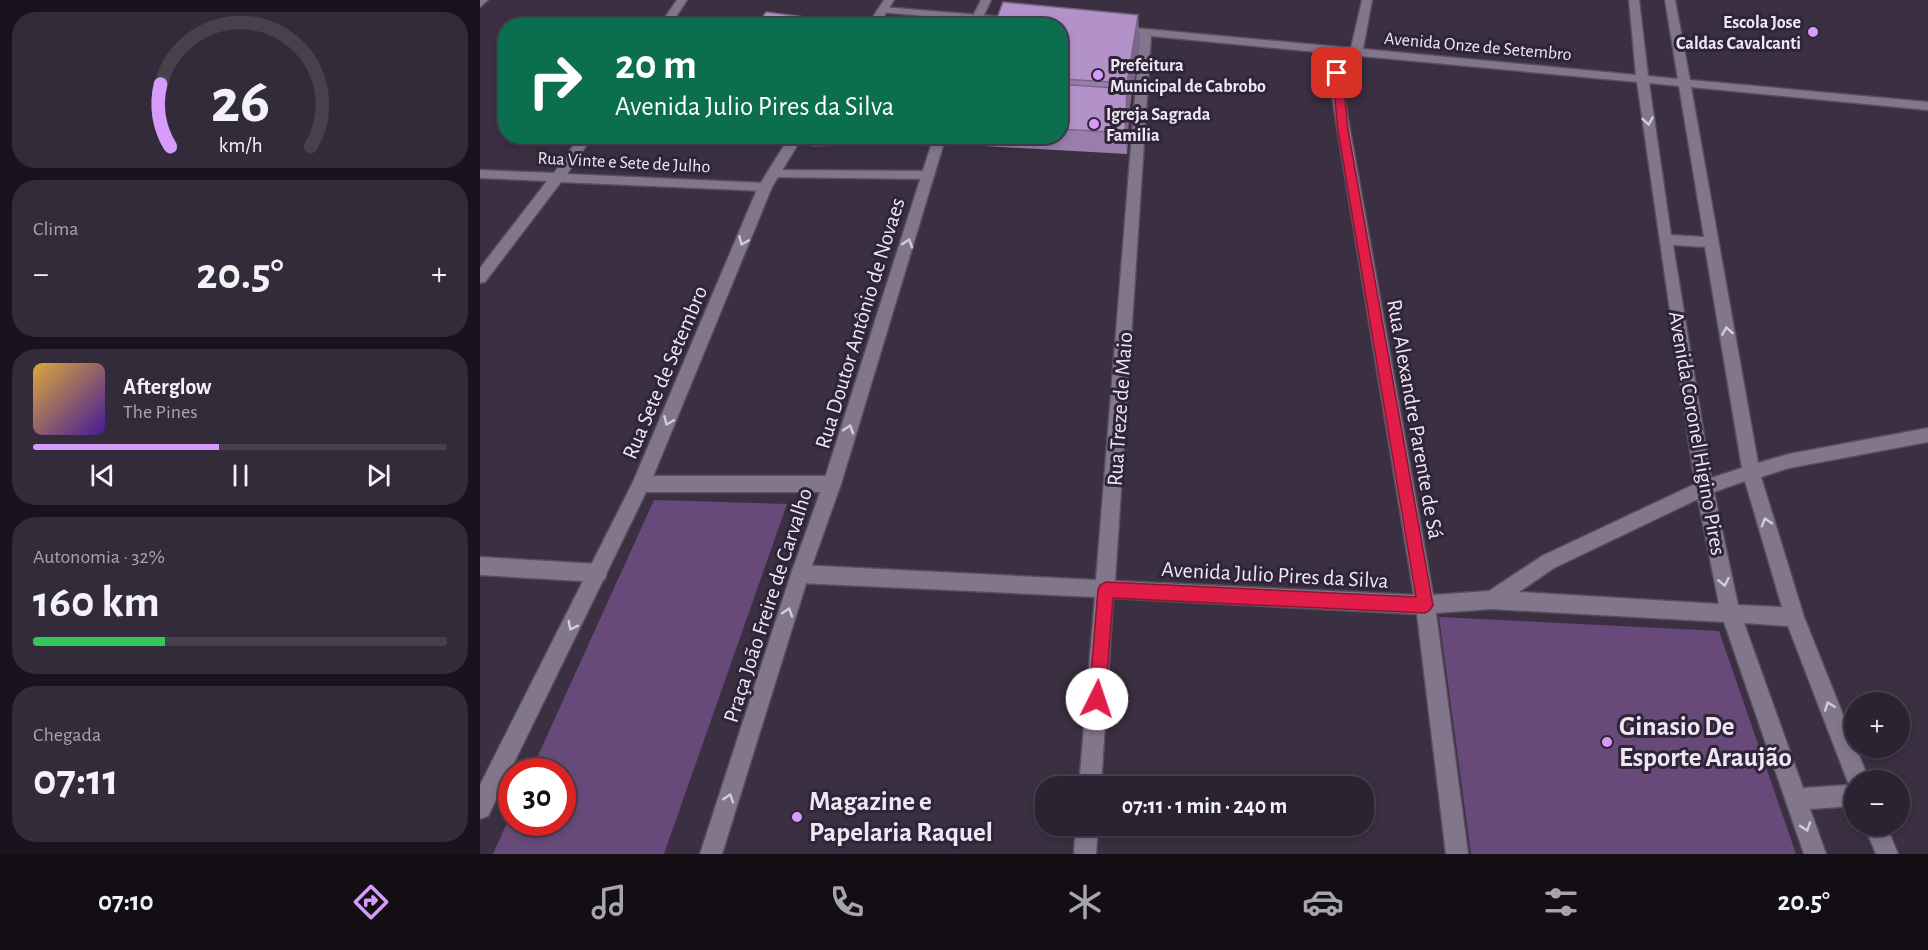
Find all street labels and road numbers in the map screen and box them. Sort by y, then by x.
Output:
street label: Avenida Onze de Setembro [1383,30,1573,64]
street label: Rua Vinte e Sete de Julho [537,149,711,177]
street label: Rua Doutor Antônio de Novaes [811,195,909,451]
street label: Rua Sete de Setembro [618,282,711,462]
street label: Rua Alexandre Parente de Sá [1383,298,1447,541]
street label: Avenida Coronel Higino Pires [1665,309,1729,557]
street label: Rua Treze de Maio [1104,331,1136,487]
street label: Praça João Freire de Carvalho [720,485,816,725]
street label: Avenida Julio Pires da Silva [1161,558,1389,592]

